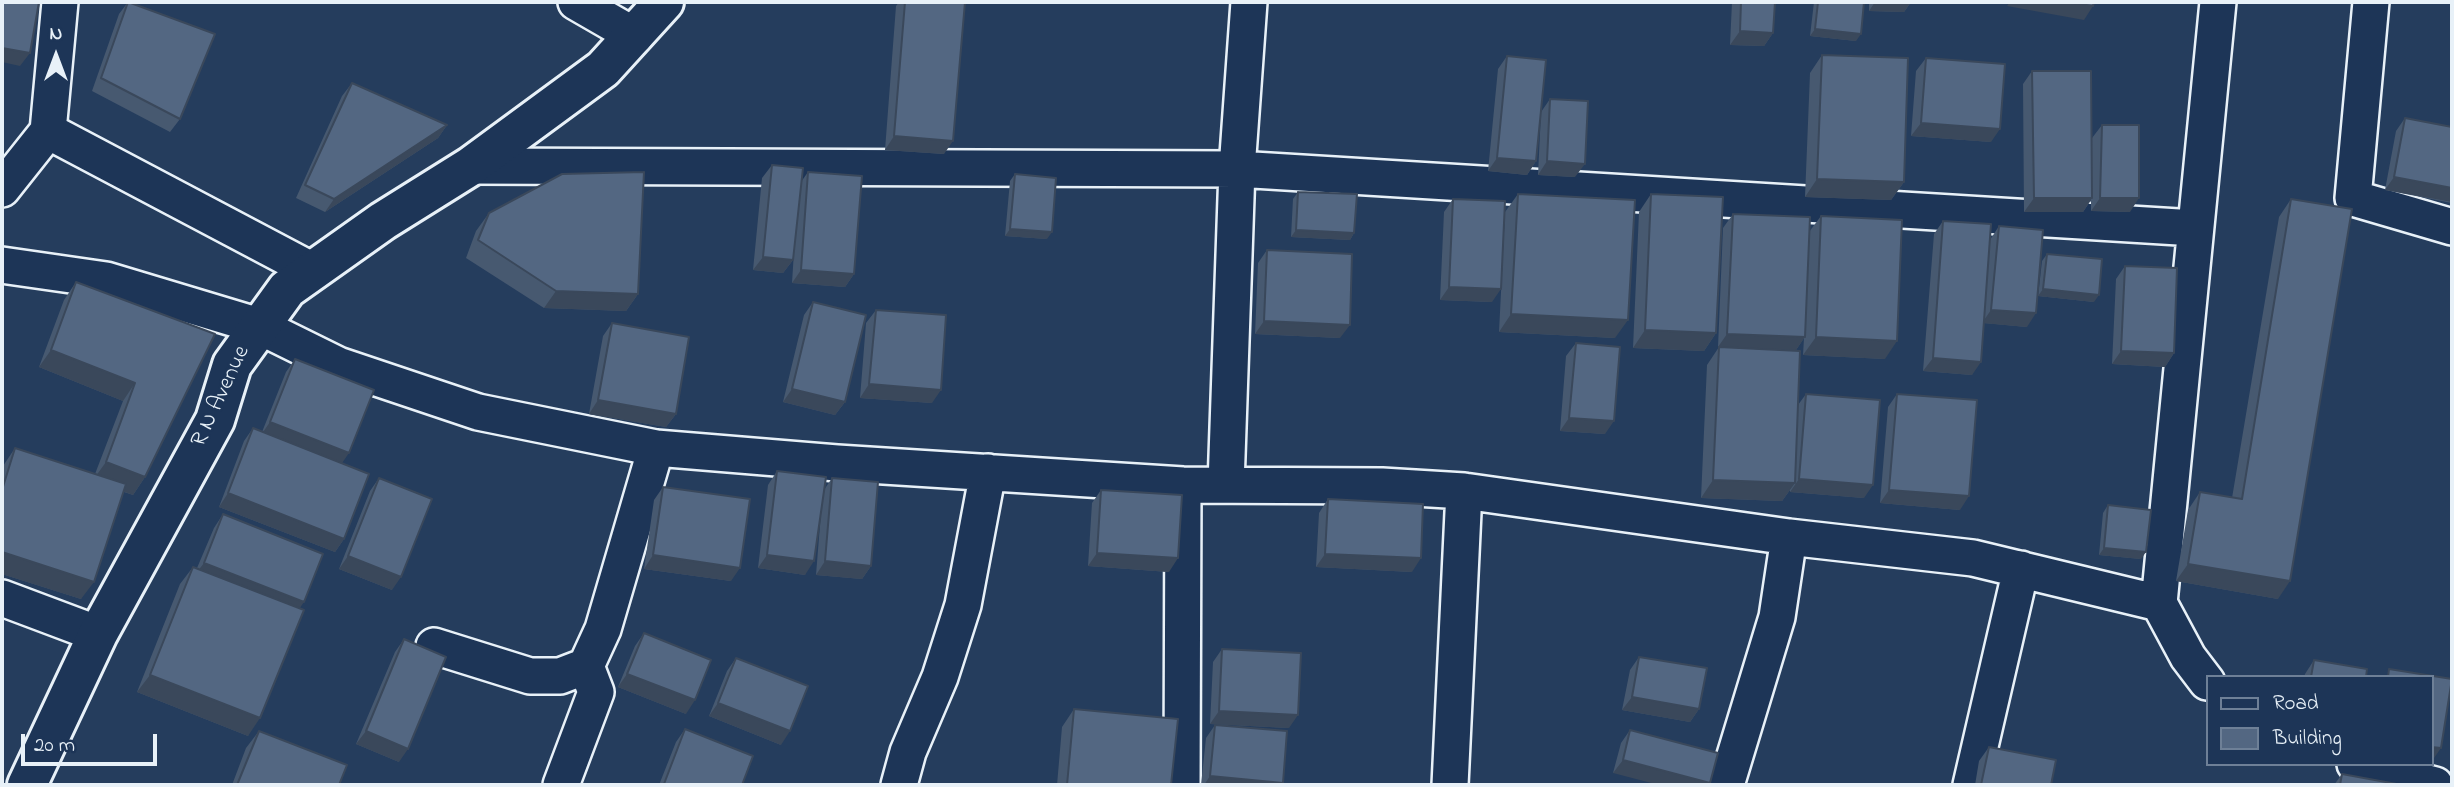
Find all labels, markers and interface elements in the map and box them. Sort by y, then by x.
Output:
north arrow [21,21,91,91]
text: N [50,21,62,48]
street label: R N Avenue [187,342,257,452]
legend [2206,675,2433,766]
text: Road [2273,689,2319,719]
scale bar [24,720,161,764]
text: Building [2273,724,2342,754]
text: 20 m [34,731,75,761]

